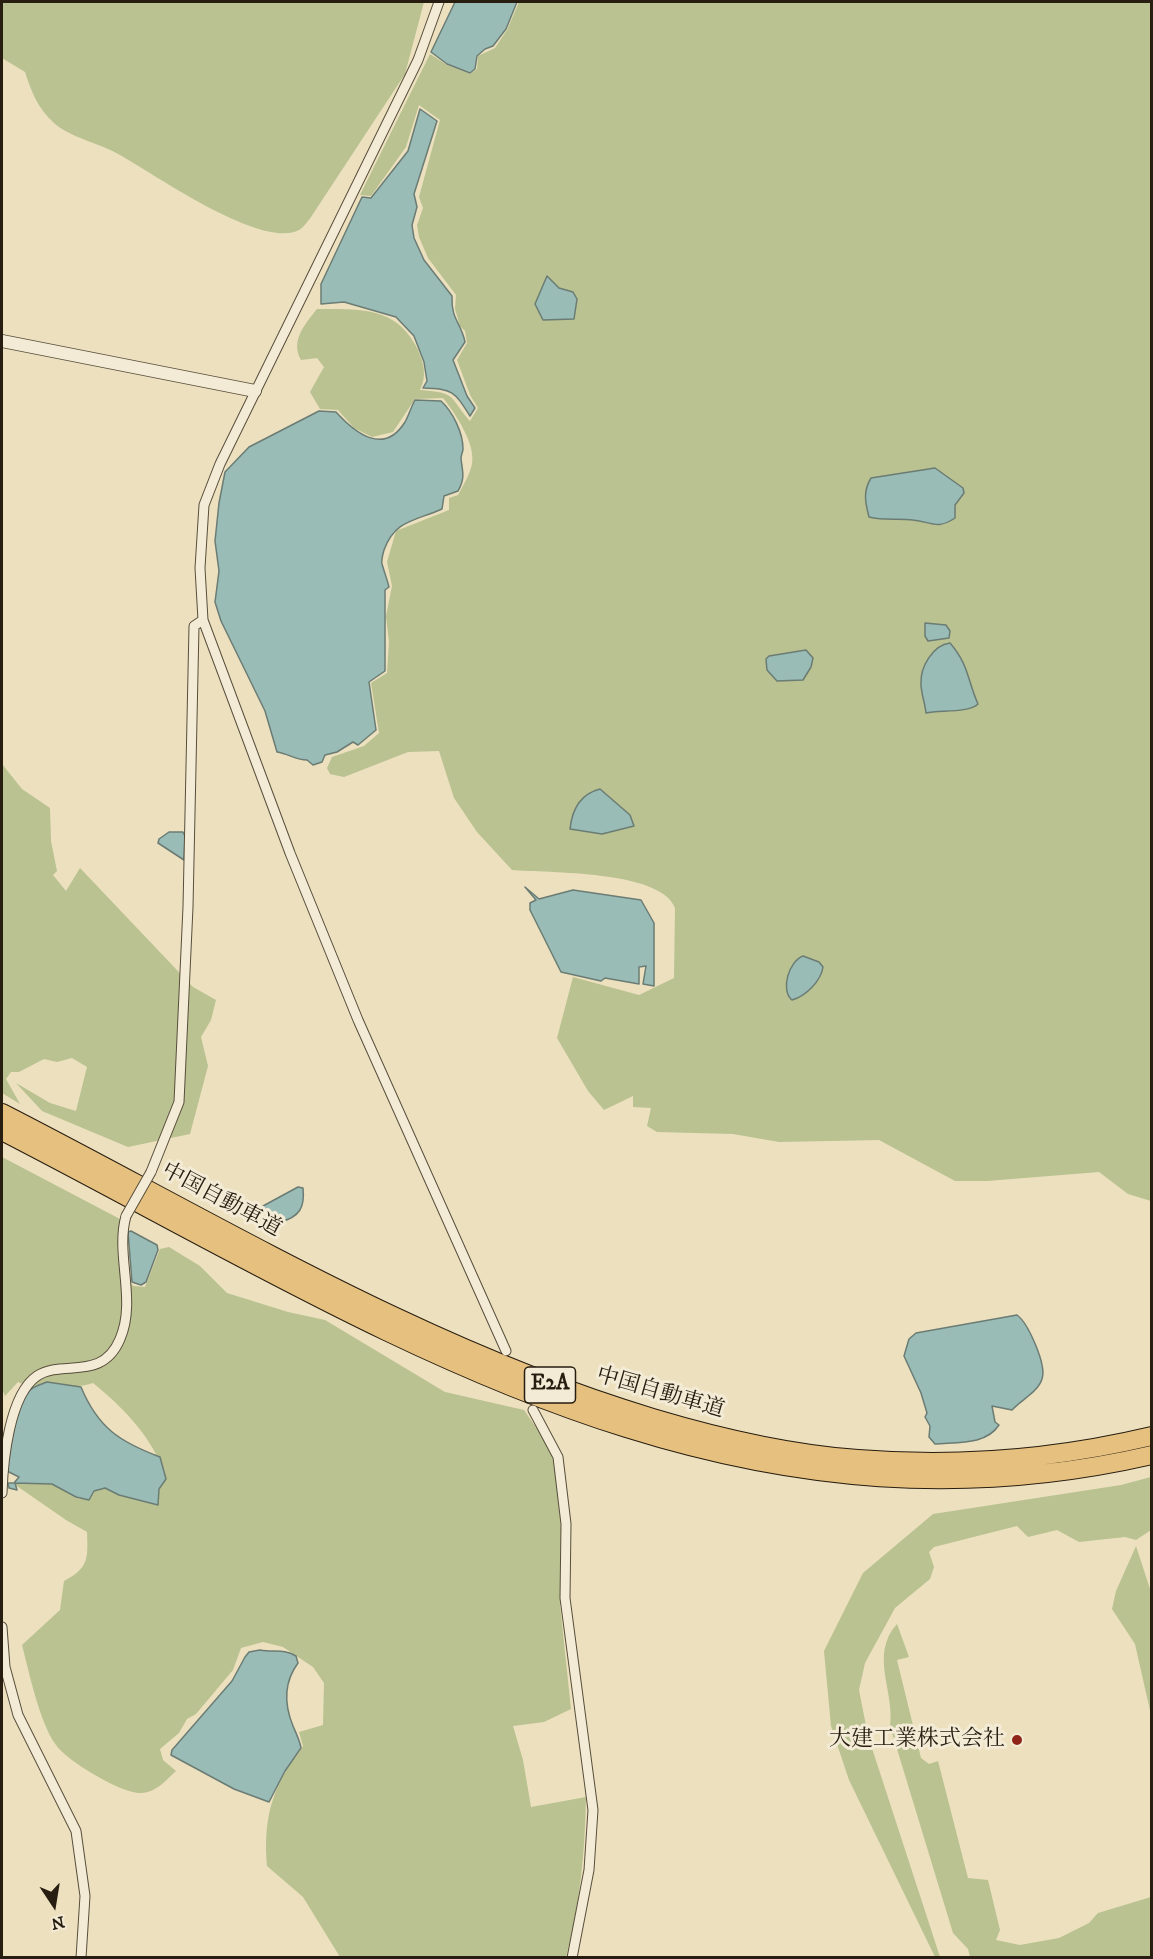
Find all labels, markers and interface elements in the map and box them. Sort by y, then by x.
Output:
street label: 中国自動車道 [157,1158,285,1244]
street label: 中国自動車道 [593,1363,727,1425]
road number: E2A [524,1367,576,1403]
place label: 大建工業株式会社 [829,1727,1005,1753]
marker: 大建工業株式会社 [1010,1733,1024,1747]
north arrow [24,1875,84,1935]
text: N [49,1911,66,1934]

